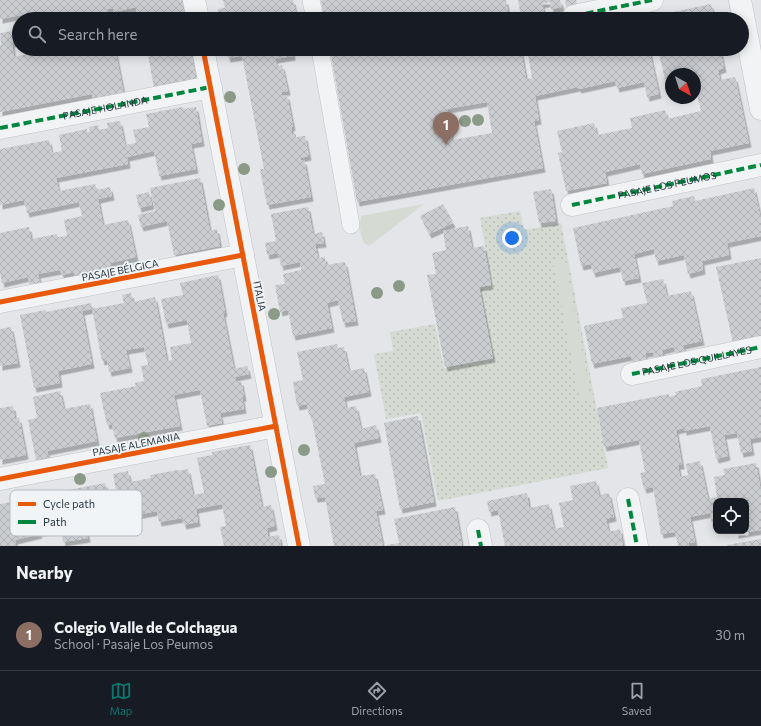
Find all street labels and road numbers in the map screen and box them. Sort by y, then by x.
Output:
street label: PASAJE HOLANDA [62,93,149,122]
street label: PASAJE LOS PEUMOS [616,169,717,201]
street label: PASAJE BÉLGICA [81,257,160,283]
street label: ITALIA [251,280,269,312]
street label: PASAJE LOS QUILLAYES [641,343,753,378]
street label: PASAJE ALEMANIA [91,430,181,458]

